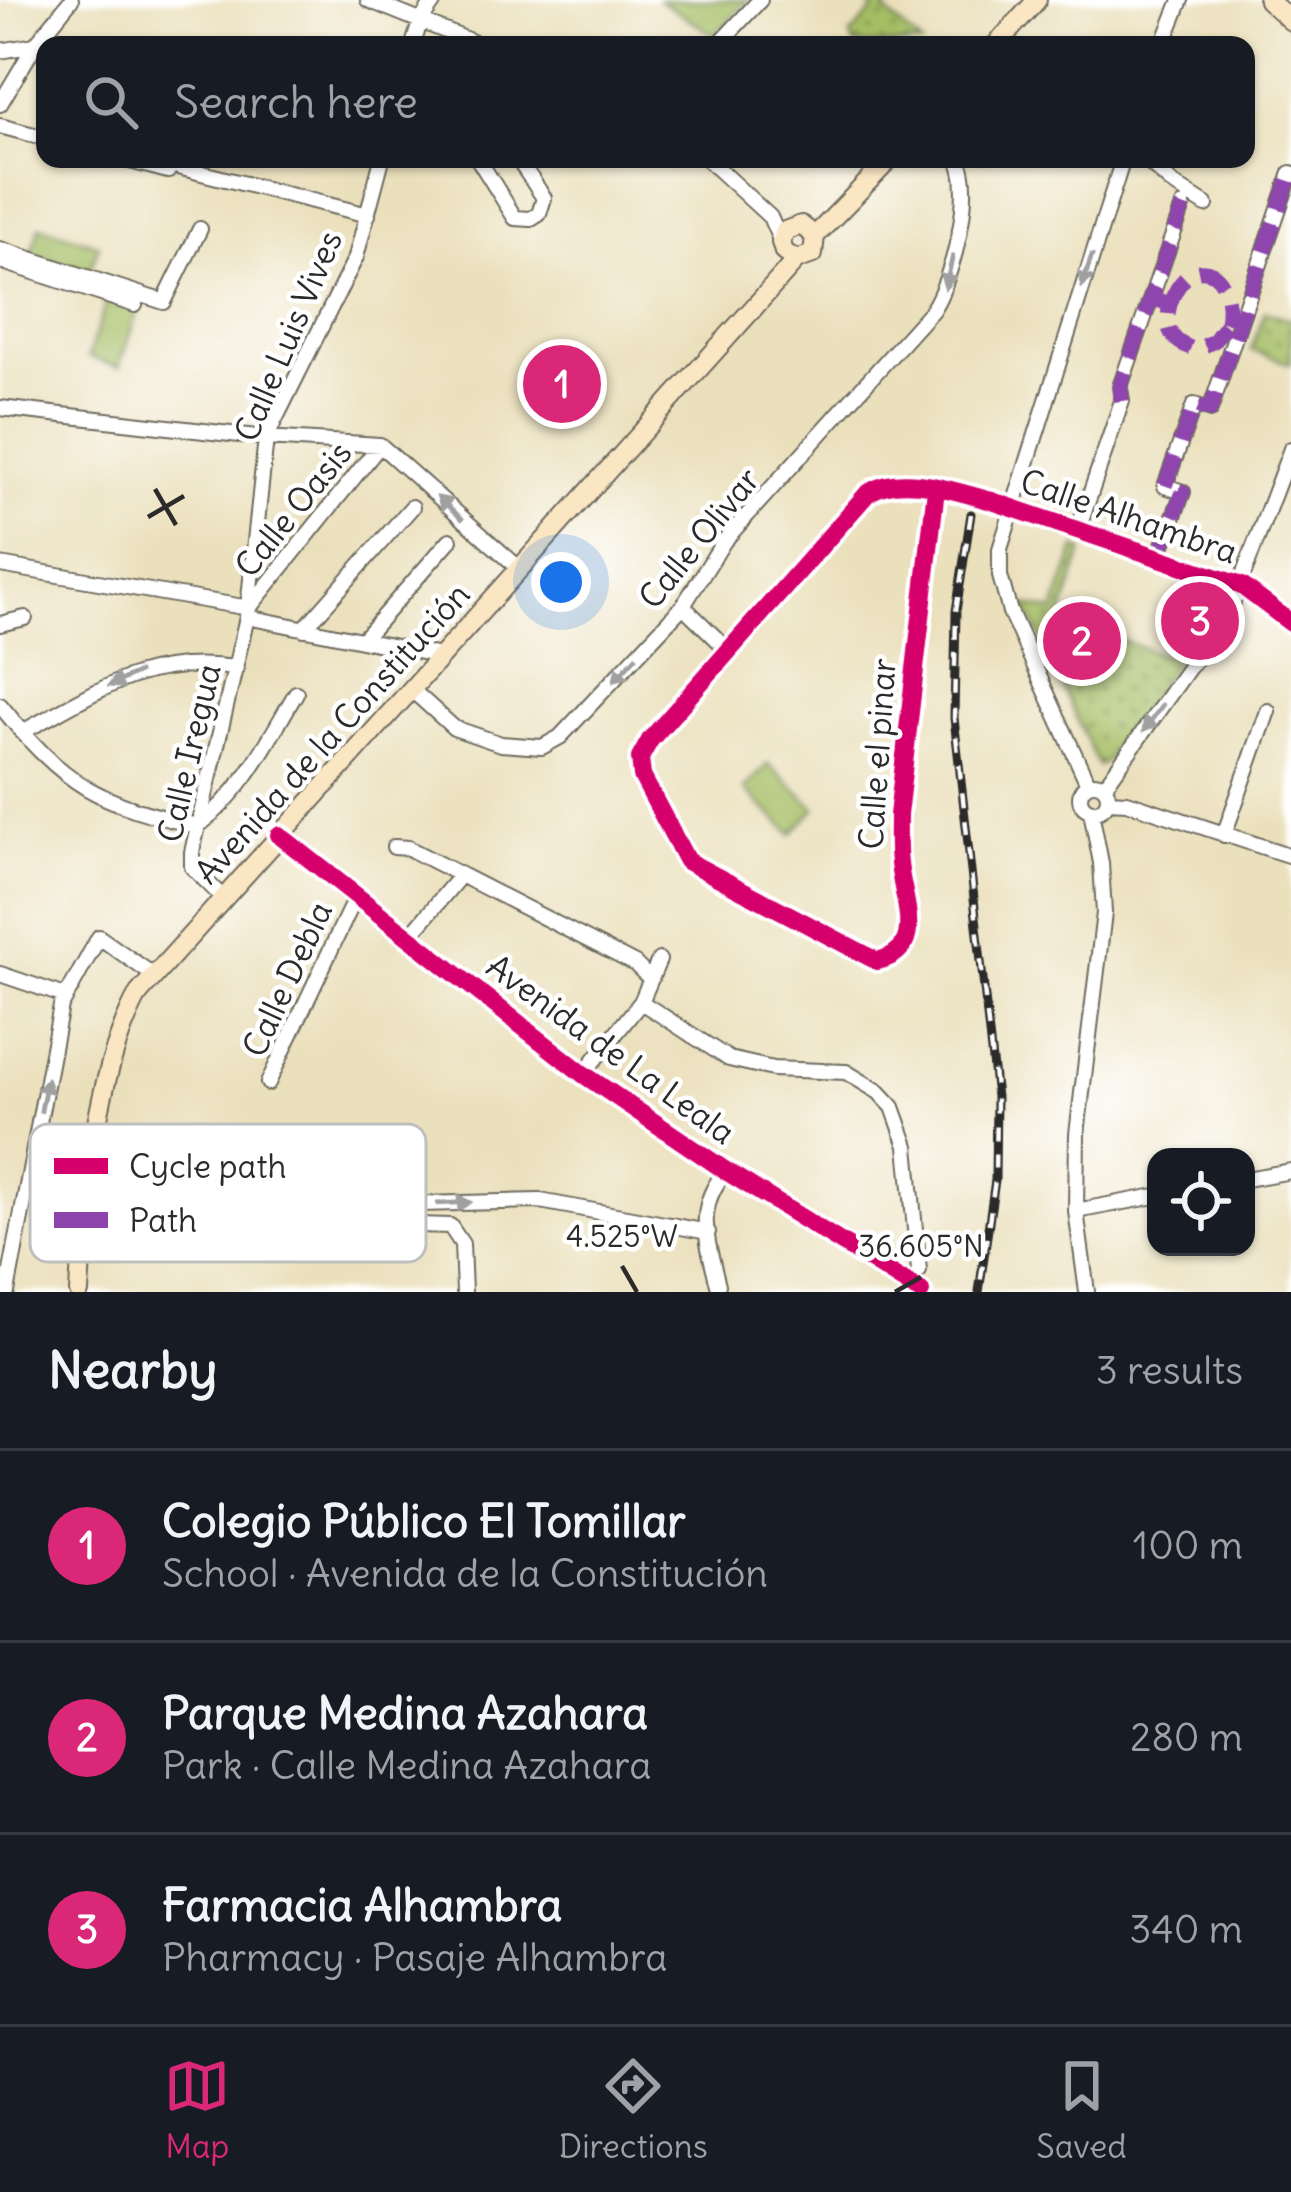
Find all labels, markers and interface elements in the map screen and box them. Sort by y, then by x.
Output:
search box [36,36,1255,168]
icon: search [78,69,144,135]
text: Search here [174,74,418,130]
street label: Calle Luis Vives [225,224,351,448]
one-way arrow [1077,253,1096,290]
one-way arrow [939,254,958,291]
pin: 1 [523,339,601,429]
street label: Calle Oasis [226,433,360,585]
street label: Calle Olivar [629,459,769,617]
street label: Calle Alhambra [1015,459,1243,573]
one-way arrow [435,495,465,522]
your location [531,552,591,612]
street label: Avenida de la Constitución [186,574,478,892]
pin: 3 [1161,576,1239,666]
pin: 2 [1043,596,1121,686]
one-way arrow [612,655,639,684]
street label: Calle el pinar [849,657,905,851]
street label: Calle Iregua [148,660,230,846]
one-way arrow [106,670,141,690]
one-way arrow [1142,701,1166,733]
street label: Calle Debla [233,895,341,1063]
street label: Avenida de La Leala [479,945,743,1153]
one-way arrow [35,1075,54,1113]
legend [30,1124,426,1262]
text: Cycle path [129,1145,287,1187]
map controls [1147,1148,1255,1256]
button: locate [1147,1148,1255,1256]
one-way arrow [436,1193,474,1212]
text: Path [129,1199,197,1241]
text: 4.525°W [566,1217,678,1255]
text: 36.605°N [858,1227,984,1265]
text: Nearby [48,1338,217,1402]
text: 3 results [1096,1346,1243,1395]
text: Colegio Público El Tomillar [162,1493,686,1549]
text: 1 [79,1521,95,1570]
text: 100 m [1133,1521,1243,1570]
text: School · Avenida de la Constitución [162,1549,768,1598]
text: Parque Medina Azahara [162,1685,648,1741]
text: 2 [76,1713,98,1762]
text: 280 m [1130,1713,1243,1762]
text: Park · Calle Medina Azahara [162,1741,652,1790]
text: Farmacia Alhambra [162,1877,562,1933]
text: 3 [76,1905,98,1954]
text: 340 m [1129,1905,1243,1954]
text: Pharmacy · Pasaje Alhambra [162,1933,667,1982]
tab: Map [164,2053,230,2167]
tab: Directions [559,2053,708,2167]
tab: Saved [1036,2053,1127,2167]

